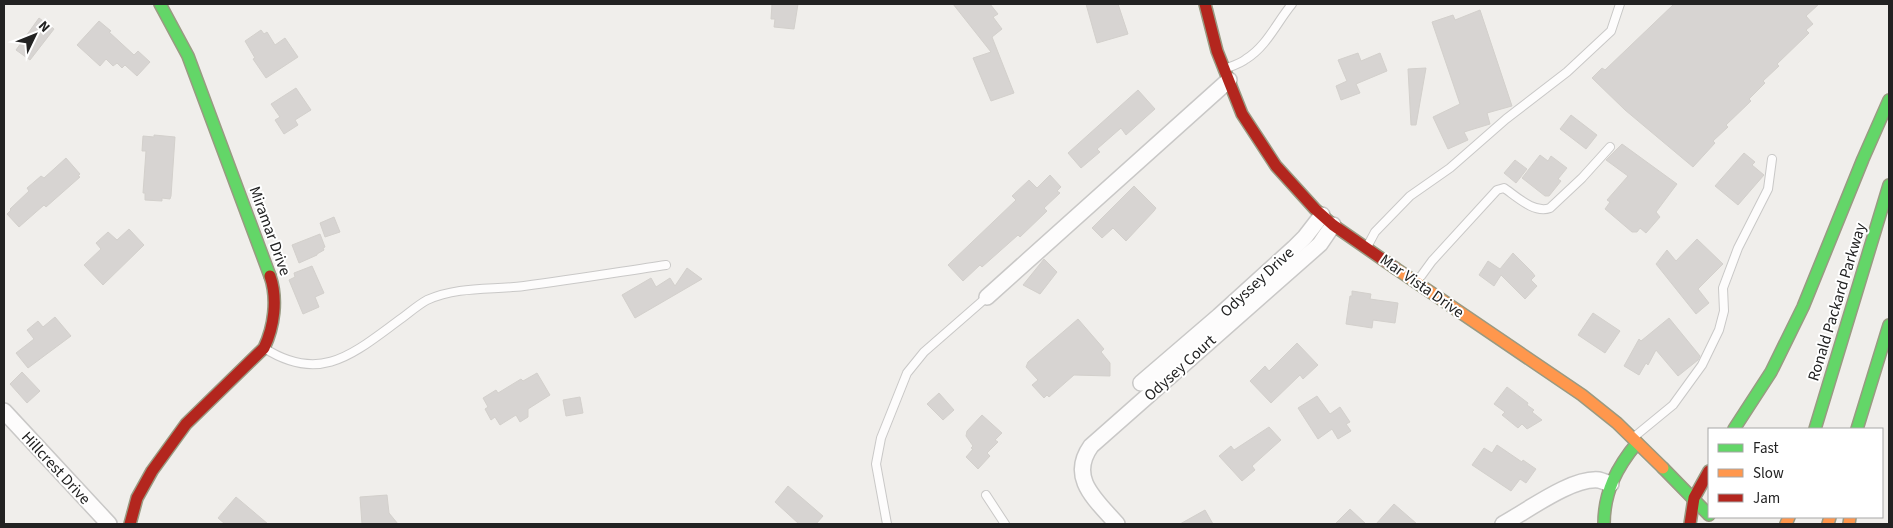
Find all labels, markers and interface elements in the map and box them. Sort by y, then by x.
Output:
north arrow [10,10,60,60]
text: N [33,17,54,37]
street label: Miramar Drive [244,183,296,279]
street label: Ronald Packard Parkway [1802,220,1872,384]
street label: Odyssey Drive [1215,242,1299,322]
street label: Mar Vista Drive [1376,249,1469,323]
street label: Odysey Court [1139,329,1221,406]
street label: Hillcrest Drive [16,427,96,509]
legend [1708,428,1883,518]
text: Fast [1753,438,1779,459]
text: Slow [1753,463,1784,484]
text: Jam [1753,488,1780,509]

